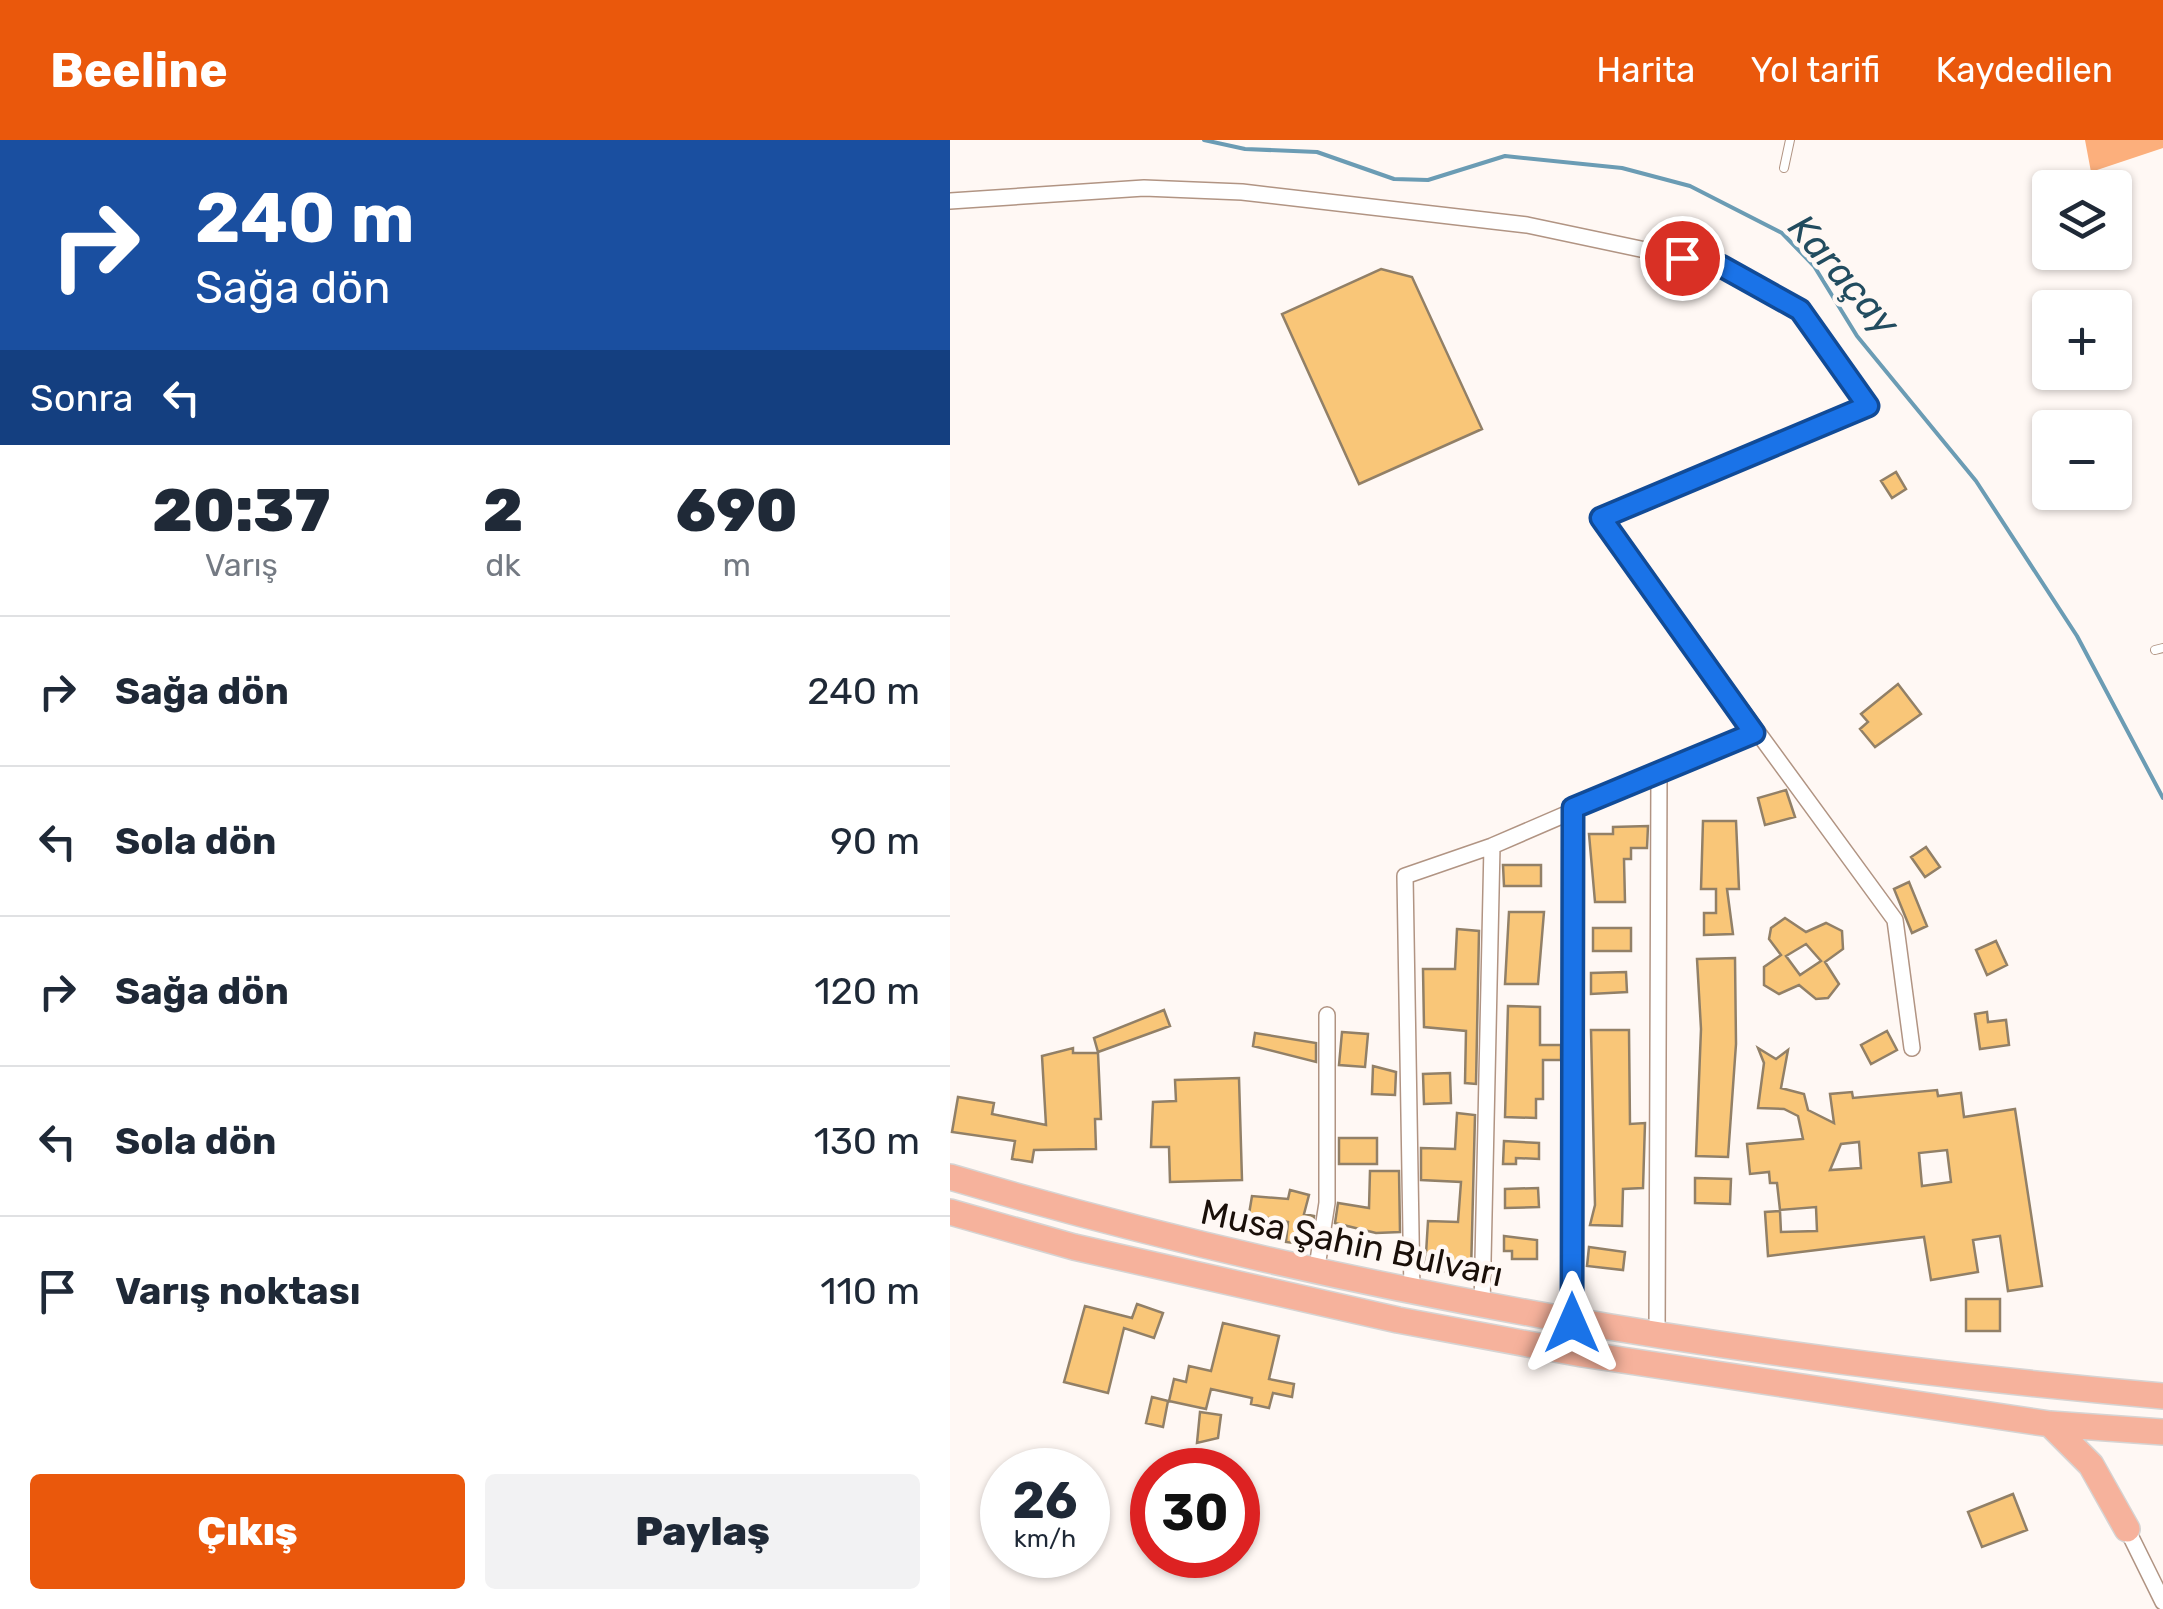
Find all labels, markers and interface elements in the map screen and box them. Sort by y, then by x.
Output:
text: Beeline [50,42,228,99]
text: Harita [1596,49,1695,91]
text: Yol tarifi [1750,49,1881,91]
text: Kaydedilen [1936,49,2113,91]
map controls [2032,170,2132,510]
button: layers [2032,170,2132,270]
text: 240 m [195,177,415,260]
icon: right [30,180,160,310]
water label: Karaçay [1779,205,1910,346]
pin [1640,216,1725,301]
icon: arrive [1655,231,1710,286]
text: Sağa dön [195,261,390,314]
button: + [2032,290,2132,390]
icon: left [154,370,209,425]
text: Sonra [30,375,134,421]
button: − [2032,410,2132,510]
text: 20:37 [152,475,330,546]
text: 2 [483,475,523,546]
text: 690 [676,475,798,546]
text: Varış [205,546,278,584]
text: dk [485,546,521,584]
text: m [722,546,751,584]
icon: right [30,664,85,719]
text: Sağa dön [115,668,289,714]
text: 240 m [807,668,920,714]
icon: left [30,814,85,869]
text: Sola dön [115,818,276,864]
text: 90 m [830,818,920,864]
icon: right [30,964,85,1019]
text: Sağa dön [115,968,289,1014]
text: 120 m [814,968,920,1014]
icon: left [30,1114,85,1169]
text: Sola dön [115,1118,276,1164]
text: 130 m [814,1118,920,1164]
street label: Musa Şahin Bulvarı [1197,1190,1507,1296]
icon: arrive [30,1264,85,1319]
text: Varış noktası [115,1268,361,1314]
text: 110 m [820,1268,920,1314]
position arrow [1520,1271,1624,1375]
speed limit sign: 30 [1130,1448,1260,1578]
text: 26 [1012,1471,1078,1531]
button: Çıkış [30,1474,465,1589]
button: Paylaş [485,1474,920,1589]
text: km/h [1014,1524,1076,1553]

